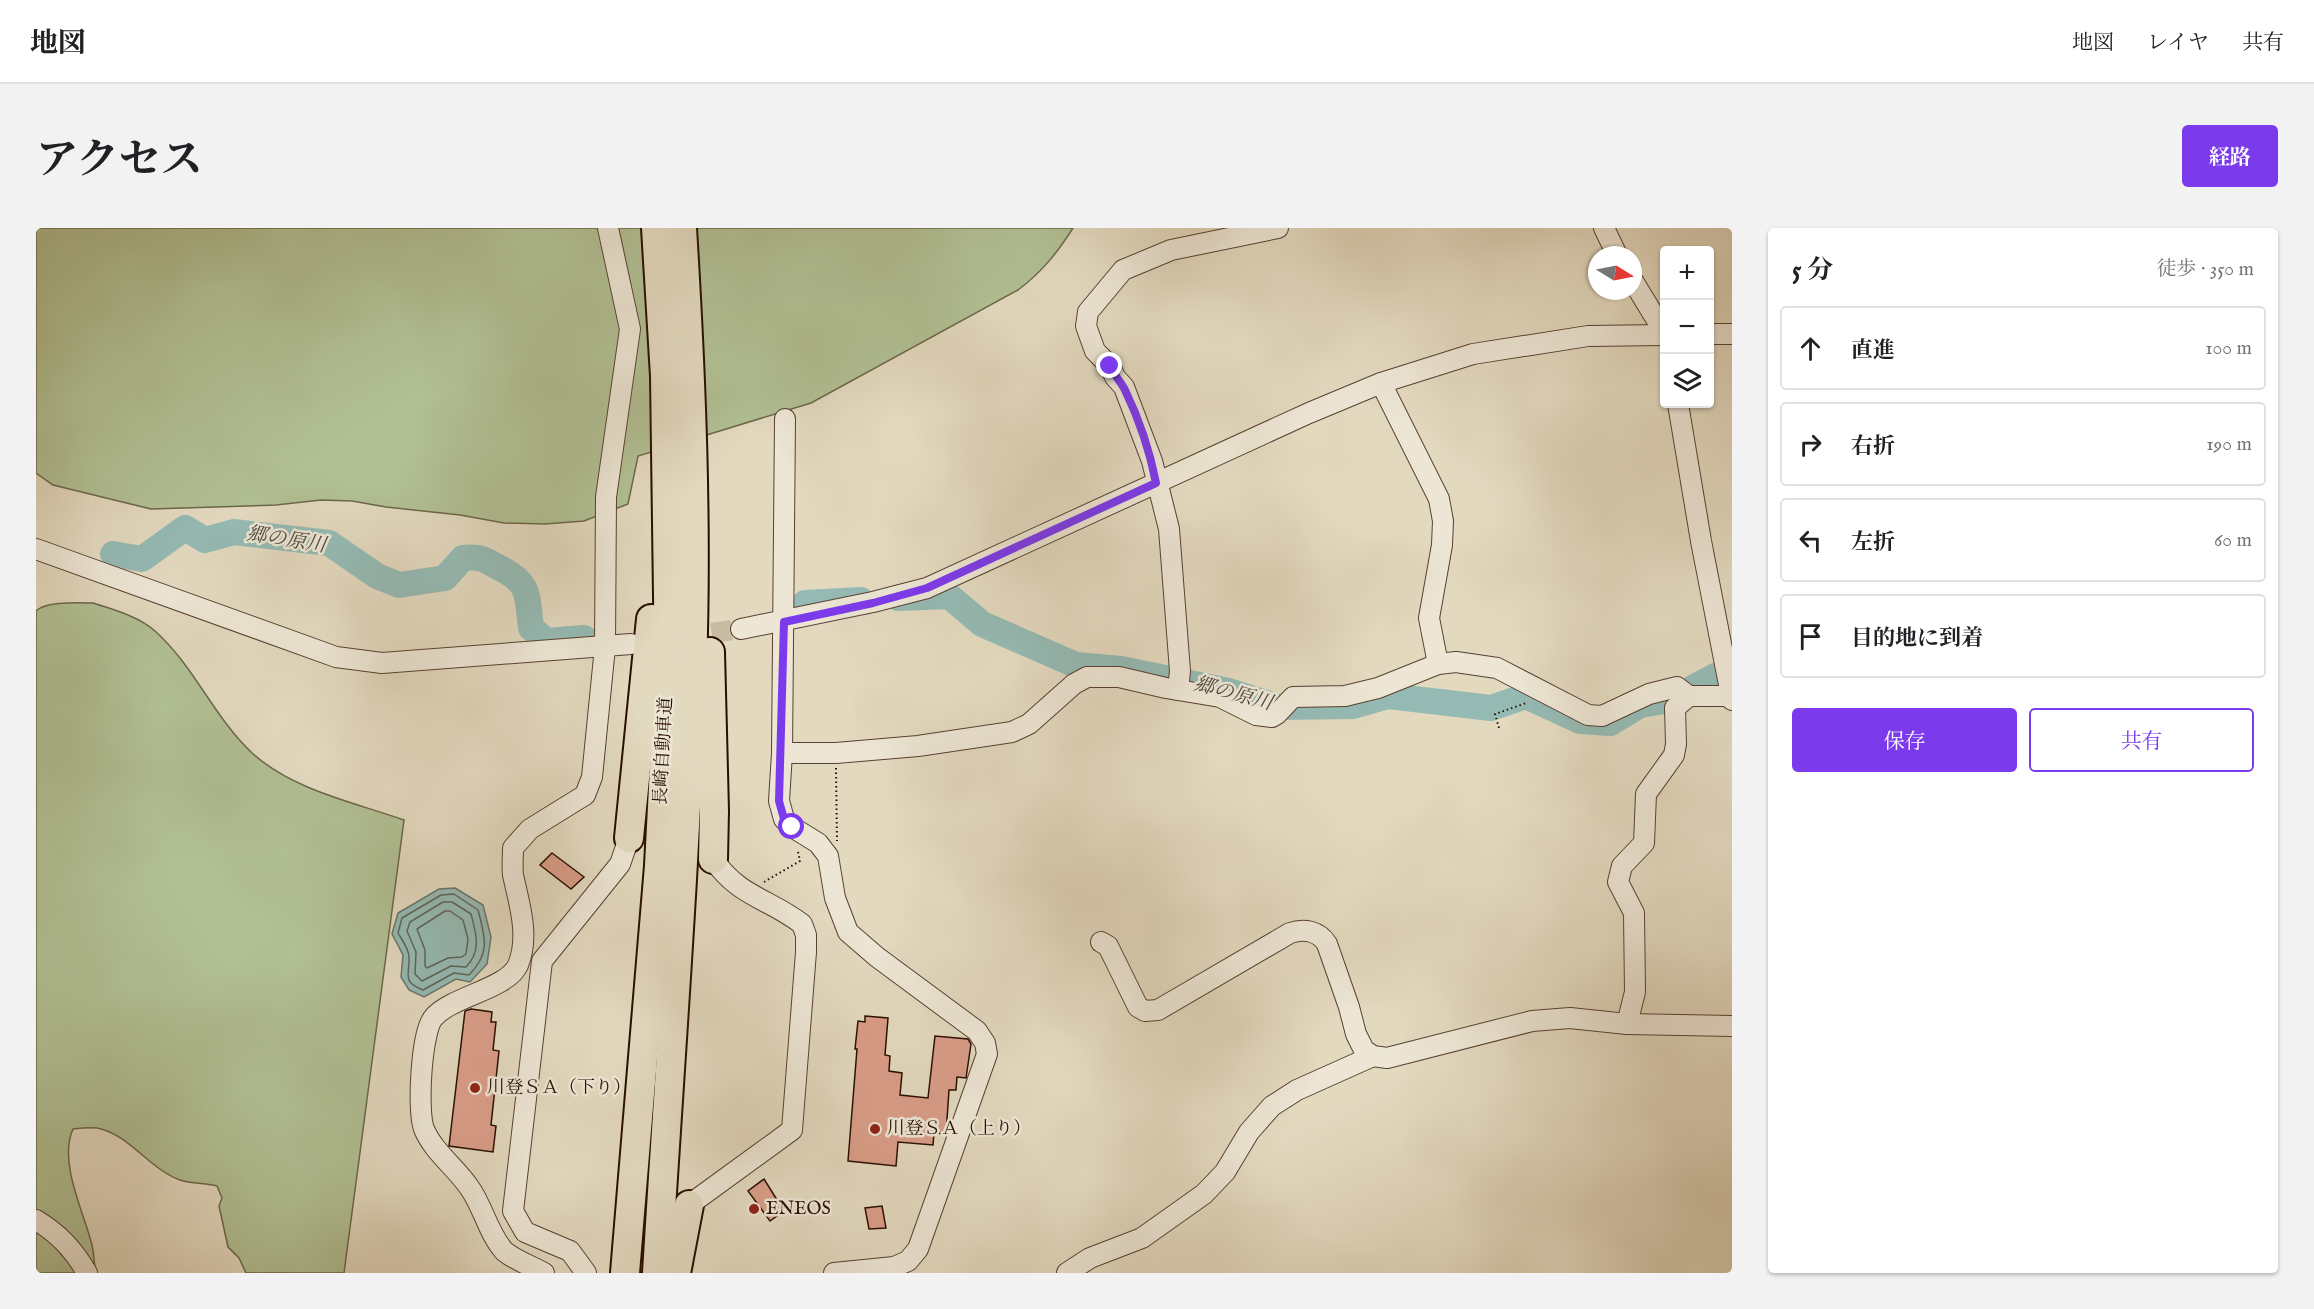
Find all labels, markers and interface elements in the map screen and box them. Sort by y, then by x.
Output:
text: 地図 [30,27,86,62]
text: 地図 [2072,30,2114,57]
text: レイヤ [2147,30,2209,57]
text: 共有 [2242,30,2284,57]
button: 経路 [2182,125,2278,187]
text: アクセス [36,135,203,188]
north arrow [1588,246,1642,300]
map controls [1660,246,1714,408]
button: + [1660,246,1714,300]
text: 5 分 [1792,254,1833,287]
text: 徒歩 · 350 m [2157,257,2254,282]
button: − [1660,300,1714,354]
icon: ahead [1794,332,1827,365]
text: 100 m [2205,336,2252,361]
text: 直進 [1851,337,1895,365]
route end [1096,352,1122,378]
button: layers [1660,354,1714,408]
icon: right [1794,428,1827,461]
text: 190 m [2206,432,2252,457]
text: 右折 [1851,433,1895,461]
water label: 郷の原川 [245,521,329,559]
icon: left [1794,524,1827,557]
text: 60 m [2214,528,2252,553]
text: 左折 [1851,529,1895,557]
icon: arrive [1794,620,1827,653]
text: 目的地に到着 [1851,625,1983,653]
water label: 郷の原川 [1191,672,1277,717]
street label: 長崎自動車道 [650,696,678,806]
button: 保存 [1792,708,2017,772]
button: 共有 [2029,708,2254,772]
route start [778,813,804,839]
place label: 川登ＳＡ（下り） [487,1077,631,1100]
marker: 川登ＳＡ（下り） [468,1081,482,1095]
place label: 川登ＳＡ（上り） [887,1118,1031,1141]
marker: 川登ＳＡ（上り） [868,1122,882,1136]
place label: ENEOS [766,1198,831,1221]
marker: ENEOS [747,1202,761,1216]

